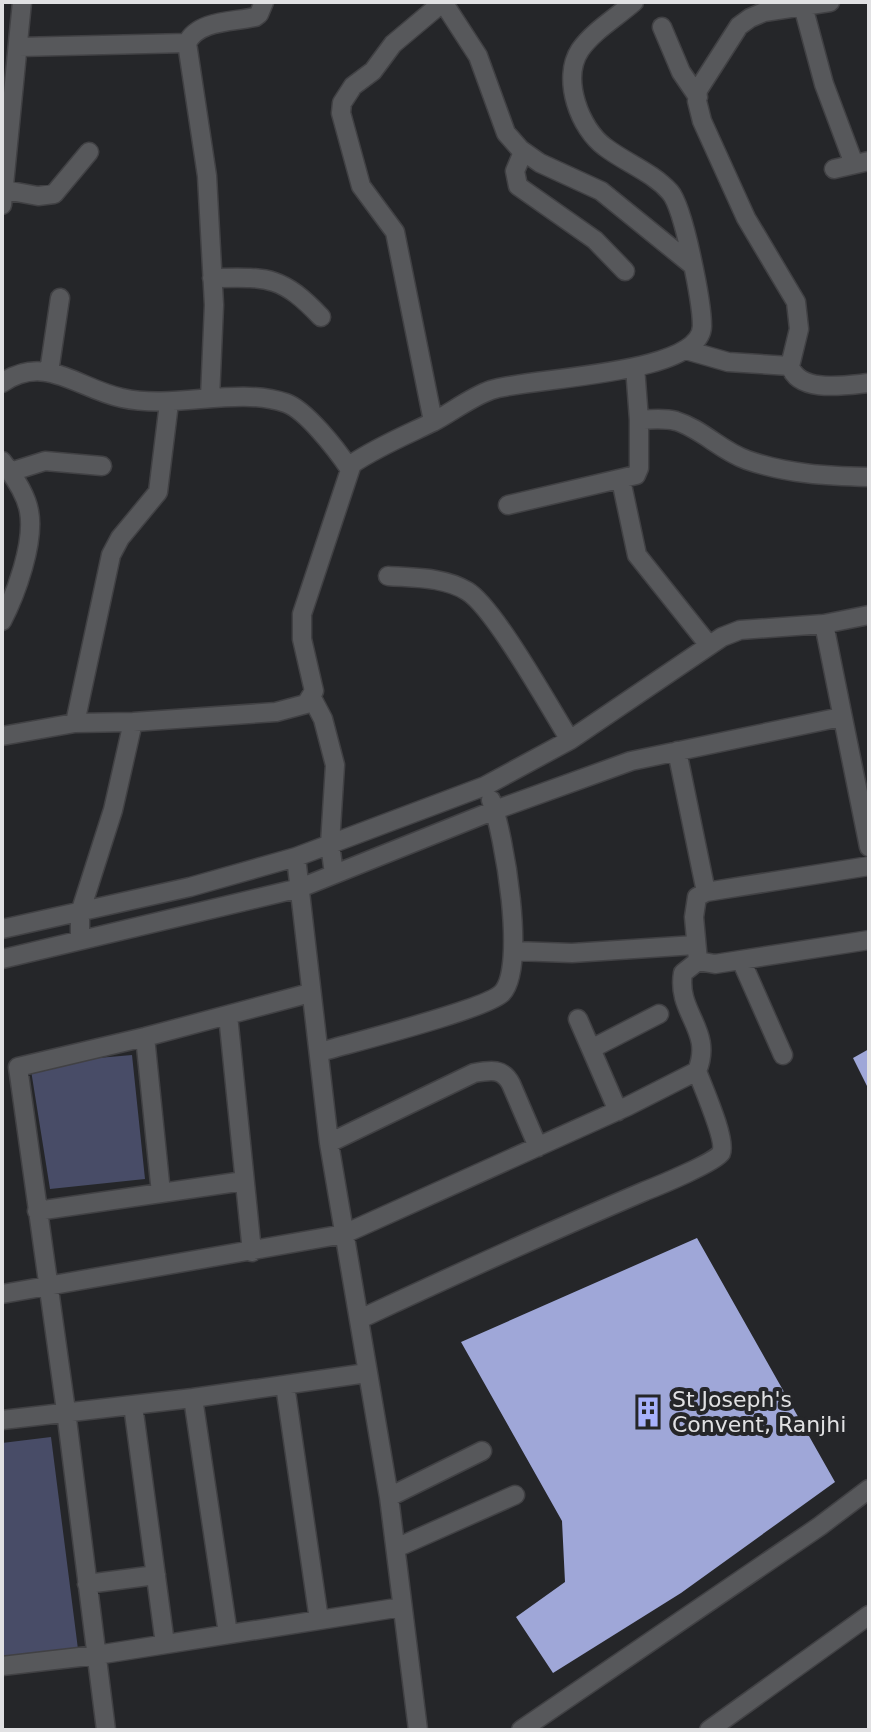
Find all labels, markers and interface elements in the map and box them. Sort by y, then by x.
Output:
place label: St Joseph's Convent, Ranjhi [672,1387,846,1437]
building icon: St Joseph's Convent, Ranjhi [631,1395,665,1429]

